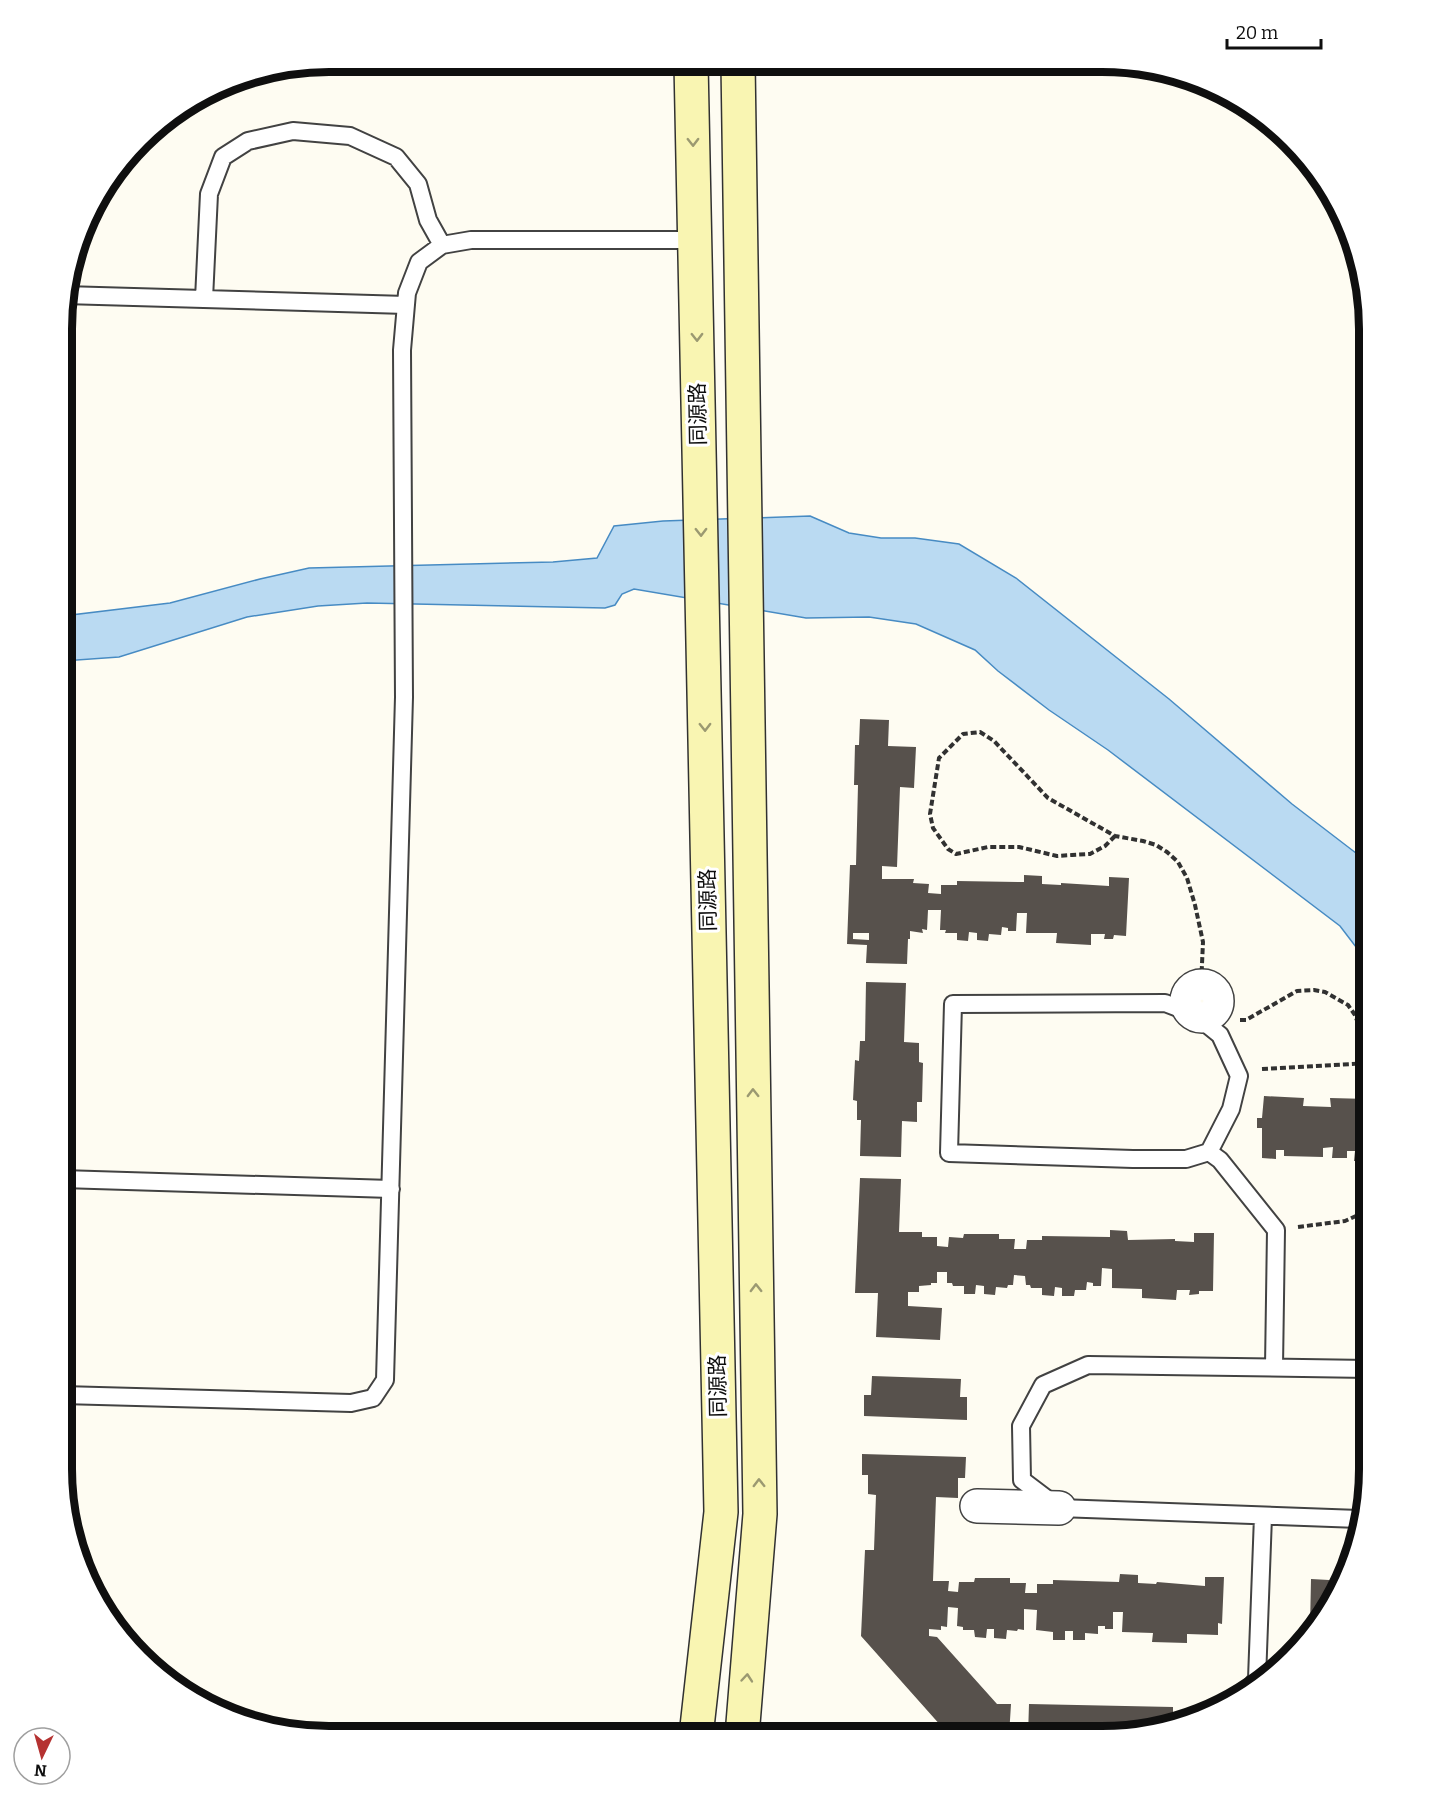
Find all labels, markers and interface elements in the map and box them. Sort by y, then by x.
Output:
scale bar [1227,12,1322,50]
text: 20 m [1236,22,1278,44]
one-way arrow [686,138,699,147]
one-way arrow [690,332,703,341]
street label: 同源路 [684,382,712,446]
one-way arrow [694,527,707,536]
one-way arrow [698,722,711,731]
street label: 同源路 [694,868,722,932]
one-way arrow [747,1089,760,1098]
one-way arrow [750,1284,763,1293]
street label: 同源路 [704,1354,732,1418]
one-way arrow [753,1479,766,1488]
one-way arrow [740,1673,753,1682]
north arrow [12,1726,72,1786]
text: N [34,1760,48,1780]

